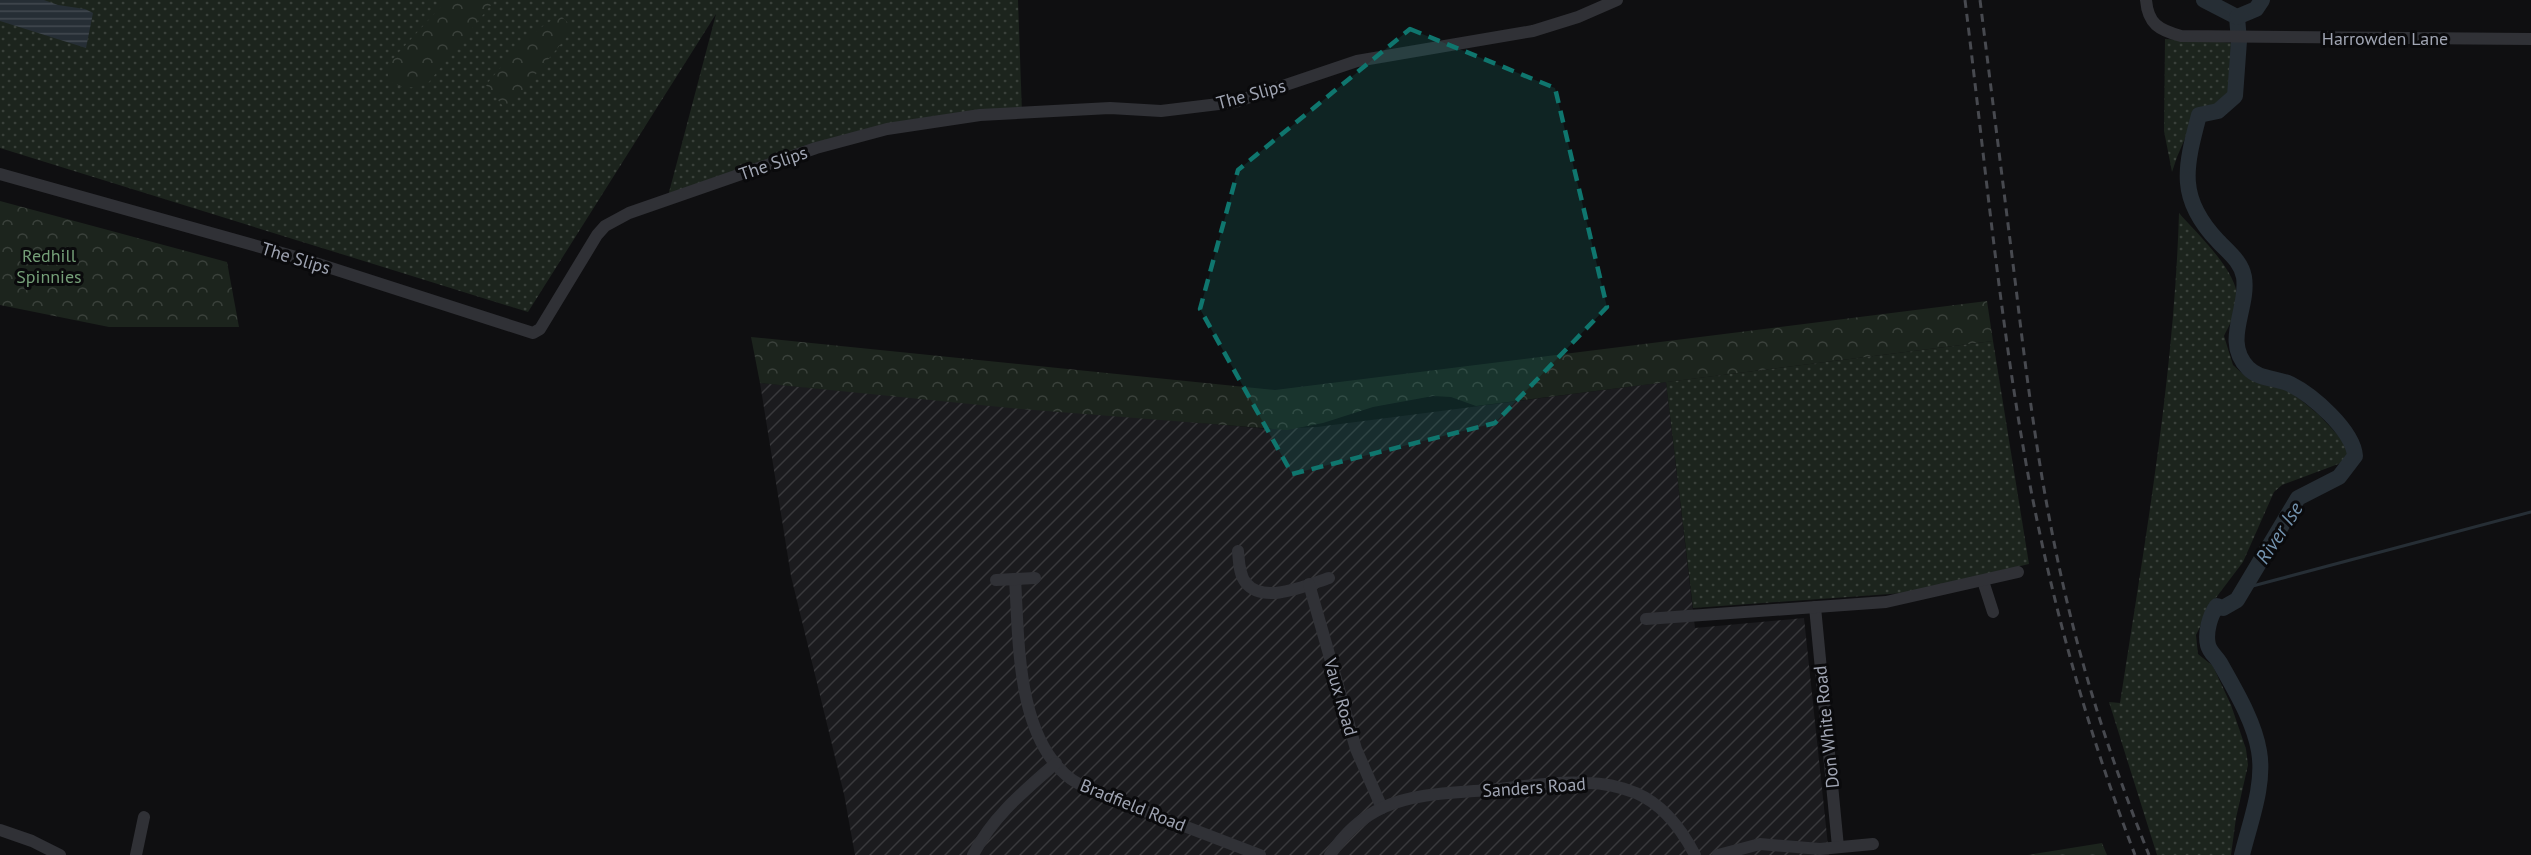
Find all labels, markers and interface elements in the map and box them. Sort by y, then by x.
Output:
street label: Harrowden Lane [2322,27,2448,50]
street label: The Slips [1214,74,1288,114]
street label: The Slips [736,141,810,185]
street label: The Slips [259,237,333,279]
park label: Redhill Spinnies [16,244,82,288]
water label: River Ise [2249,496,2309,569]
street label: Vaux Road [1319,655,1363,738]
street label: Don White Road [1808,665,1844,789]
street label: Sanders Road [1481,772,1587,802]
street label: Bradfield Road [1077,773,1189,837]

